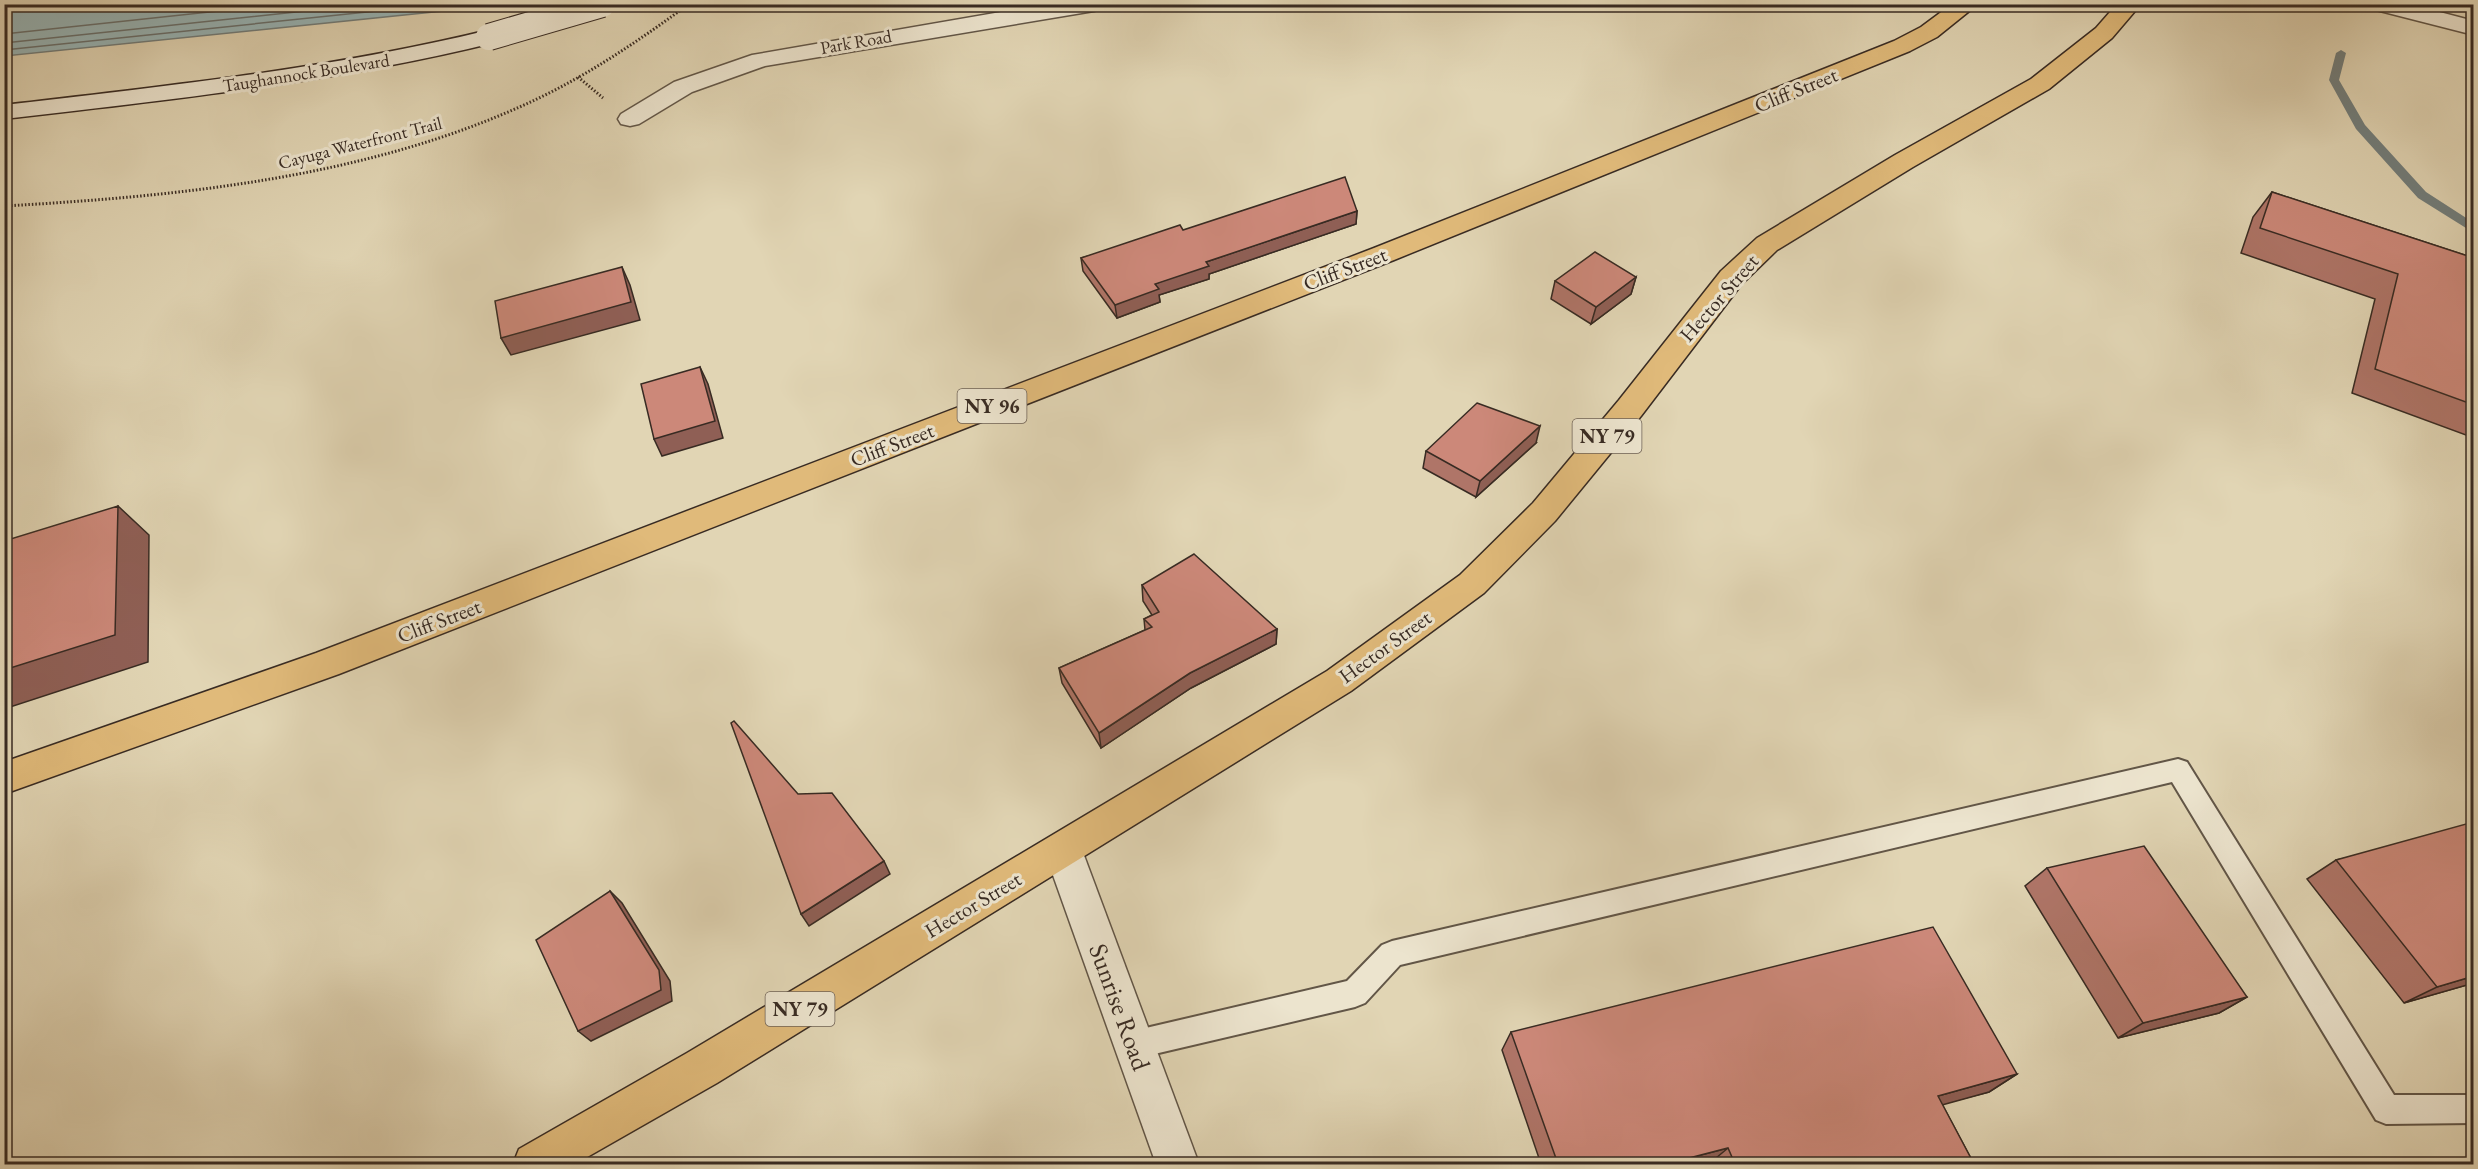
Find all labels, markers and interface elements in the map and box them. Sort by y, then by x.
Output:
street label: Park Road [818,24,894,59]
street label: Taughannock Boulevard [221,48,392,97]
street label: Cliff Street [1750,60,1842,118]
street label: Cayuga Waterfront Trail [276,111,444,174]
street label: Cliff Street [1299,240,1391,297]
street label: Hector Street [1673,248,1764,347]
road number: NY 96 [958,389,1026,423]
street label: Cliff Street [846,416,938,473]
road number: NY 79 [1572,419,1642,453]
street label: Cliff Street [393,592,485,649]
street label: Hector Street [1333,604,1437,689]
street label: Hector Street [920,865,1026,944]
street label: Sunrise Road [1081,939,1159,1076]
road number: NY 79 [766,992,834,1026]

